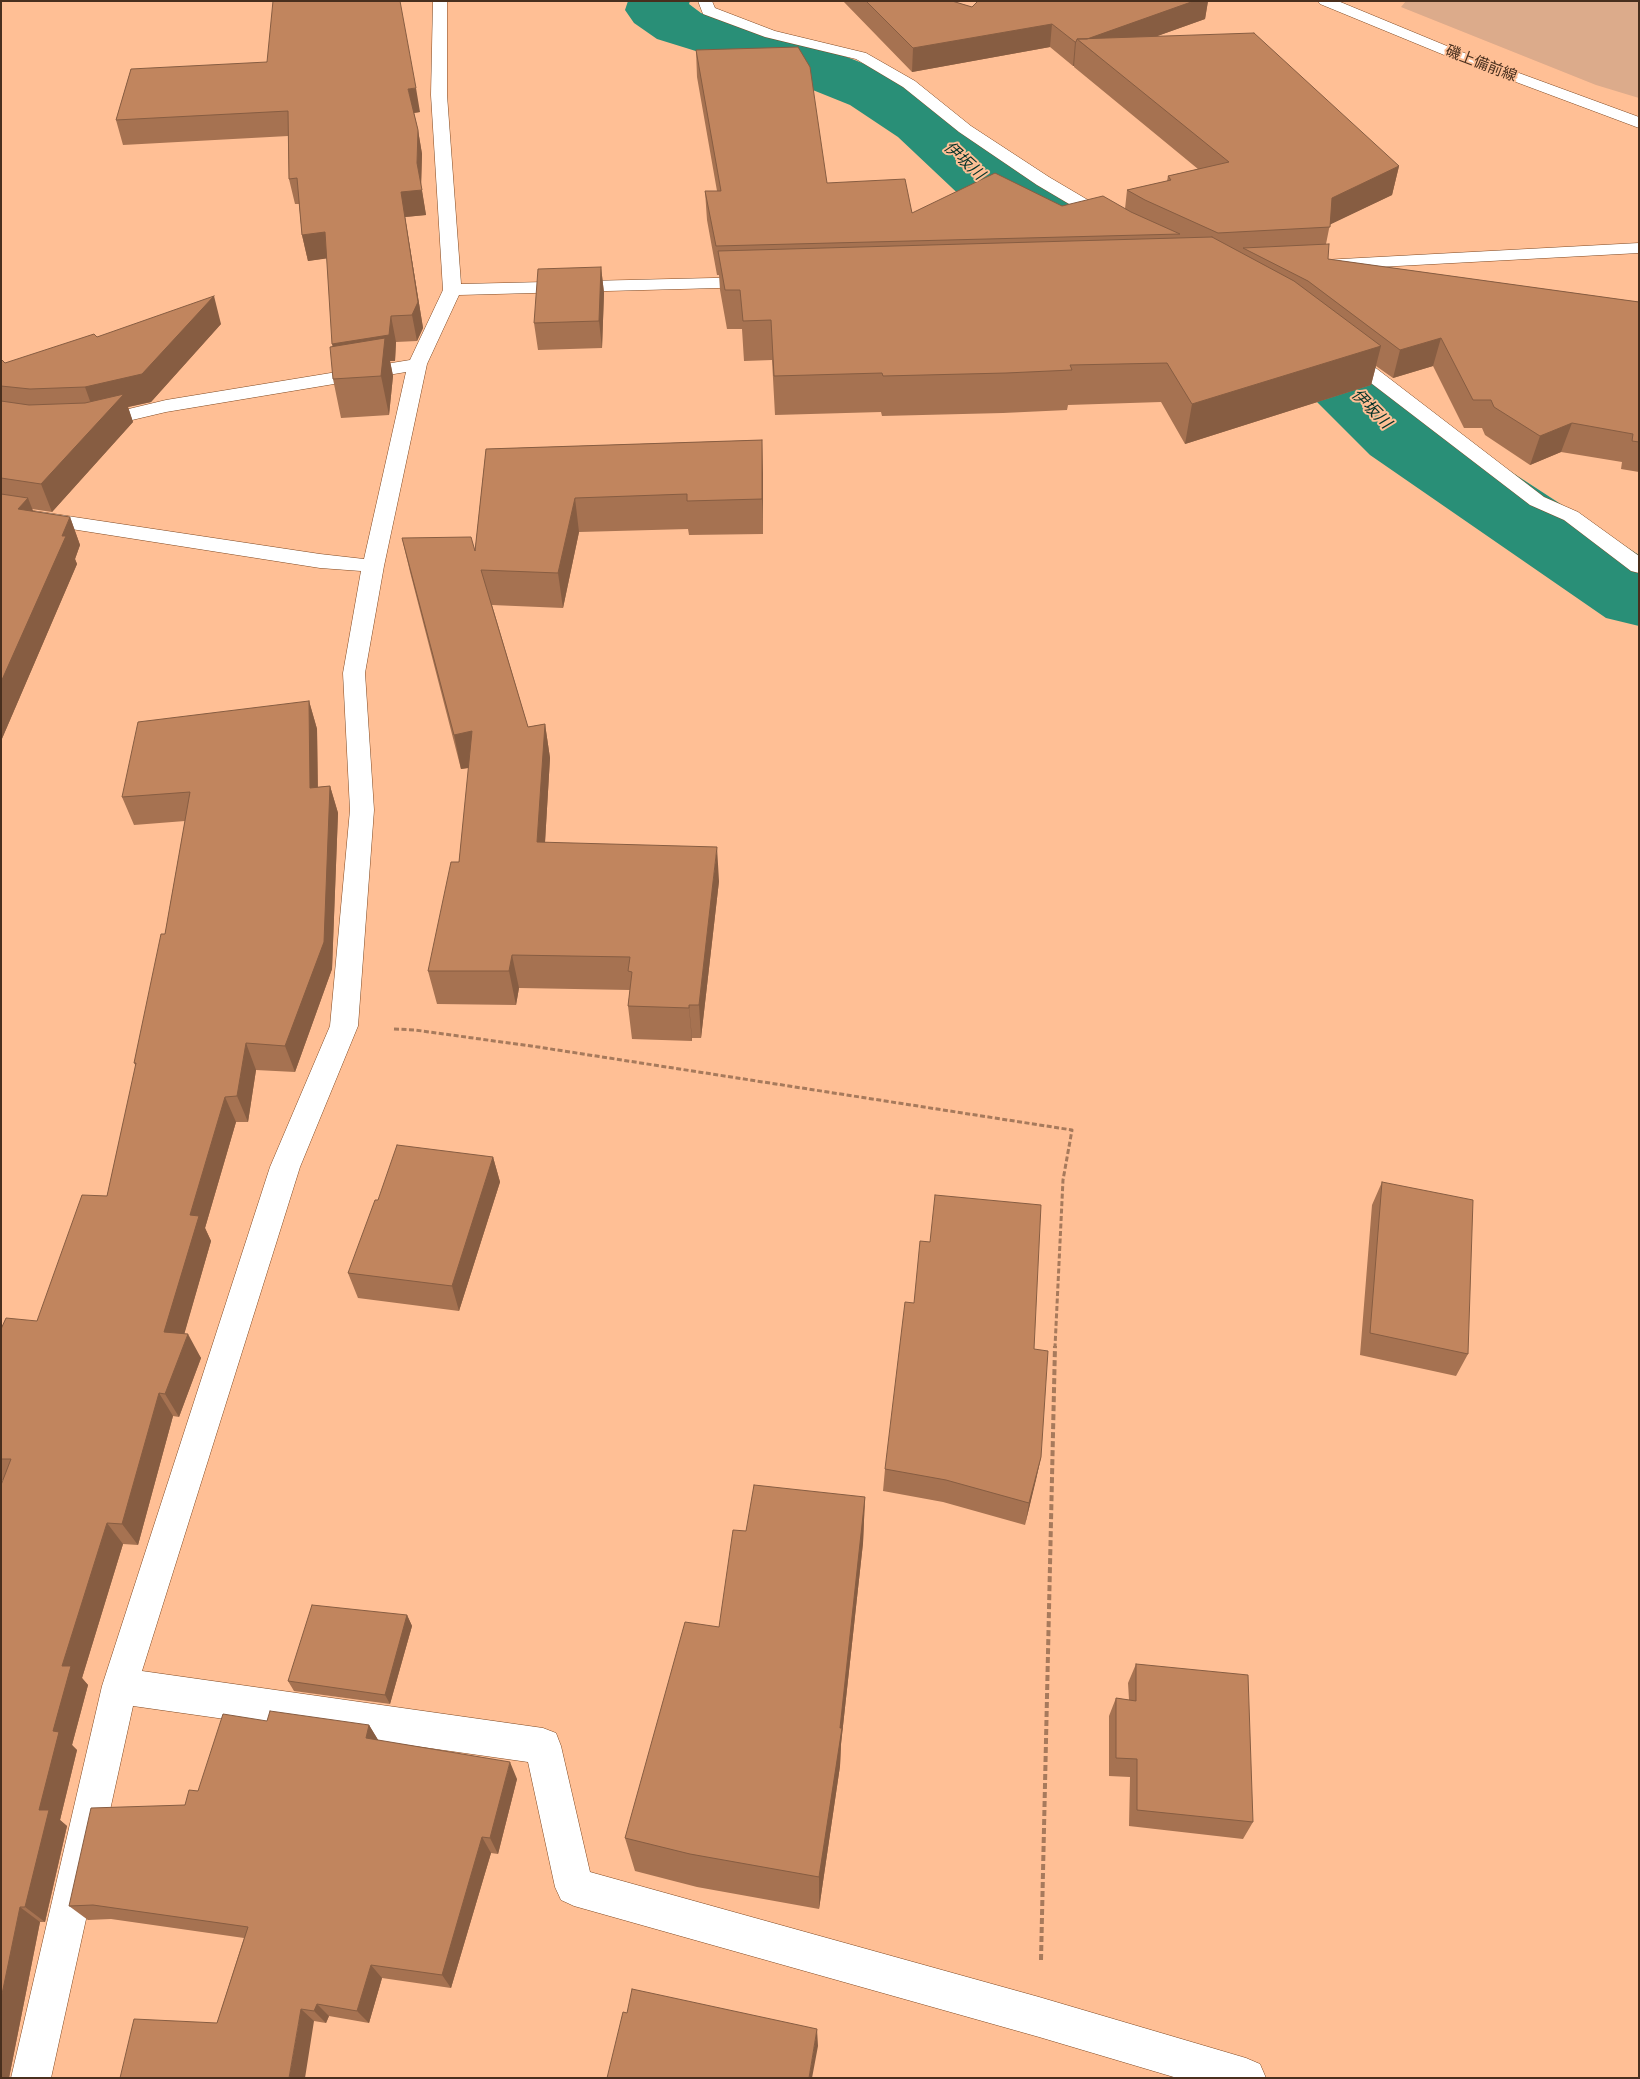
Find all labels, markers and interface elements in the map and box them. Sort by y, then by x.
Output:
street label: 磯上備前線 [1443,42,1519,86]
water label: 伊坂川 [940,138,988,184]
water label: 伊坂川 [1347,385,1395,433]

